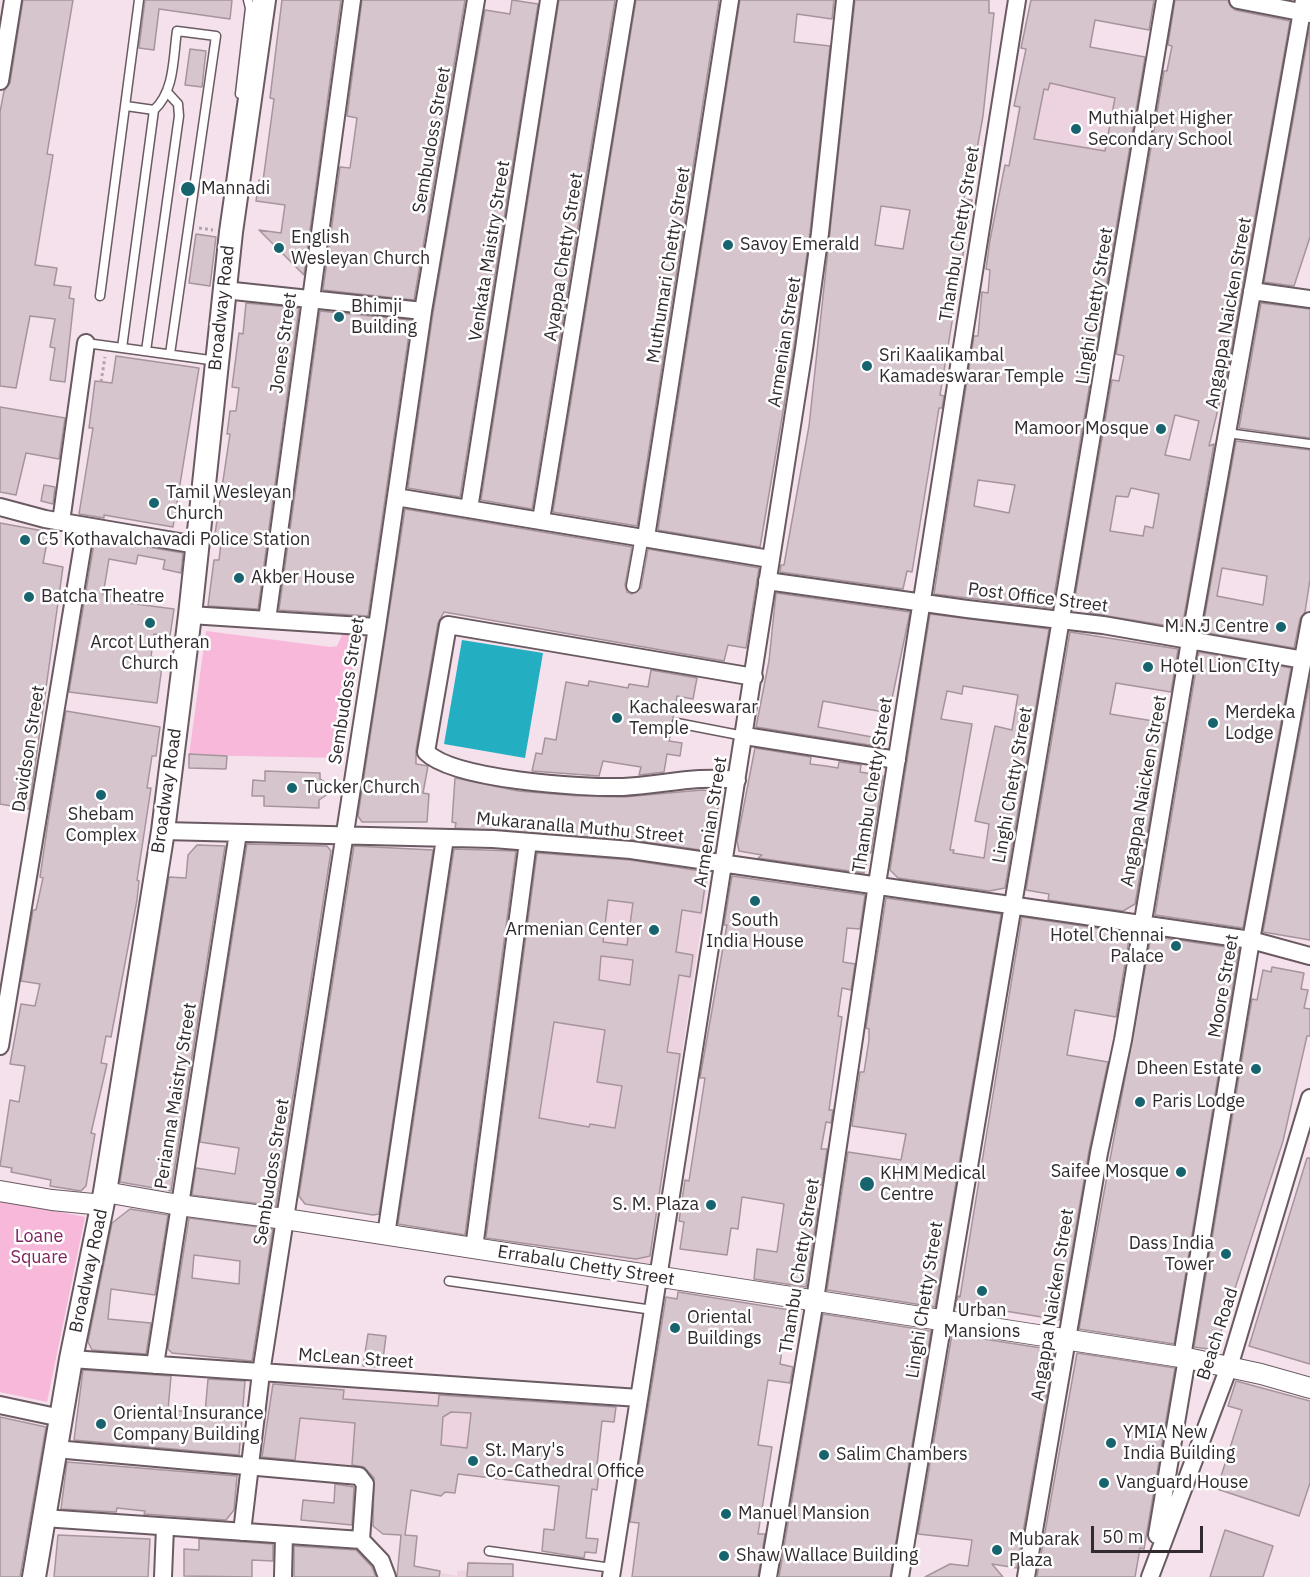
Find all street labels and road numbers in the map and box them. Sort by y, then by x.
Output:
street label: Sembudoss Street [408,65,456,215]
street label: Thambu Chetty Street [935,145,985,323]
street label: Venkata Maistry Street [465,159,515,343]
street label: Muthumari Chetty Street [643,165,695,365]
street label: Ayappa Chetty Street [540,171,588,343]
street label: Angappa Naicken Street [1201,215,1257,411]
street label: Linghi Chetty Street [1072,226,1118,386]
street label: Broadway Road [205,244,239,372]
street label: Armenian Street [764,275,806,409]
street label: Jones Street [266,291,302,395]
street label: Post Office Street [967,579,1109,617]
street label: Sembudoss Street [325,616,369,766]
street label: Davidson Street [8,684,50,814]
street label: Angappa Naicken Street [1116,693,1172,889]
street label: Thambu Chetty Street [848,696,898,874]
street label: Linghi Chetty Street [989,705,1037,865]
street label: Broadway Road [148,727,186,855]
street label: Armenian Street [690,755,732,889]
street label: Mukaranalla Muthu Street [475,808,685,848]
street label: Moore Street [1204,933,1244,1039]
street label: Perianna Maistry Street [151,1001,201,1191]
street label: Sembudoss Street [250,1097,294,1247]
street label: Thambu Chetty Street [775,1177,825,1355]
street label: Broadway Road [65,1207,113,1335]
street label: Angappa Naicken Street [1027,1207,1079,1403]
street label: Linghi Chetty Street [902,1220,948,1380]
street label: Errabalu Chetty Street [496,1241,676,1291]
street label: Beach Road [1193,1285,1243,1383]
street label: McLean Street [297,1344,415,1374]

